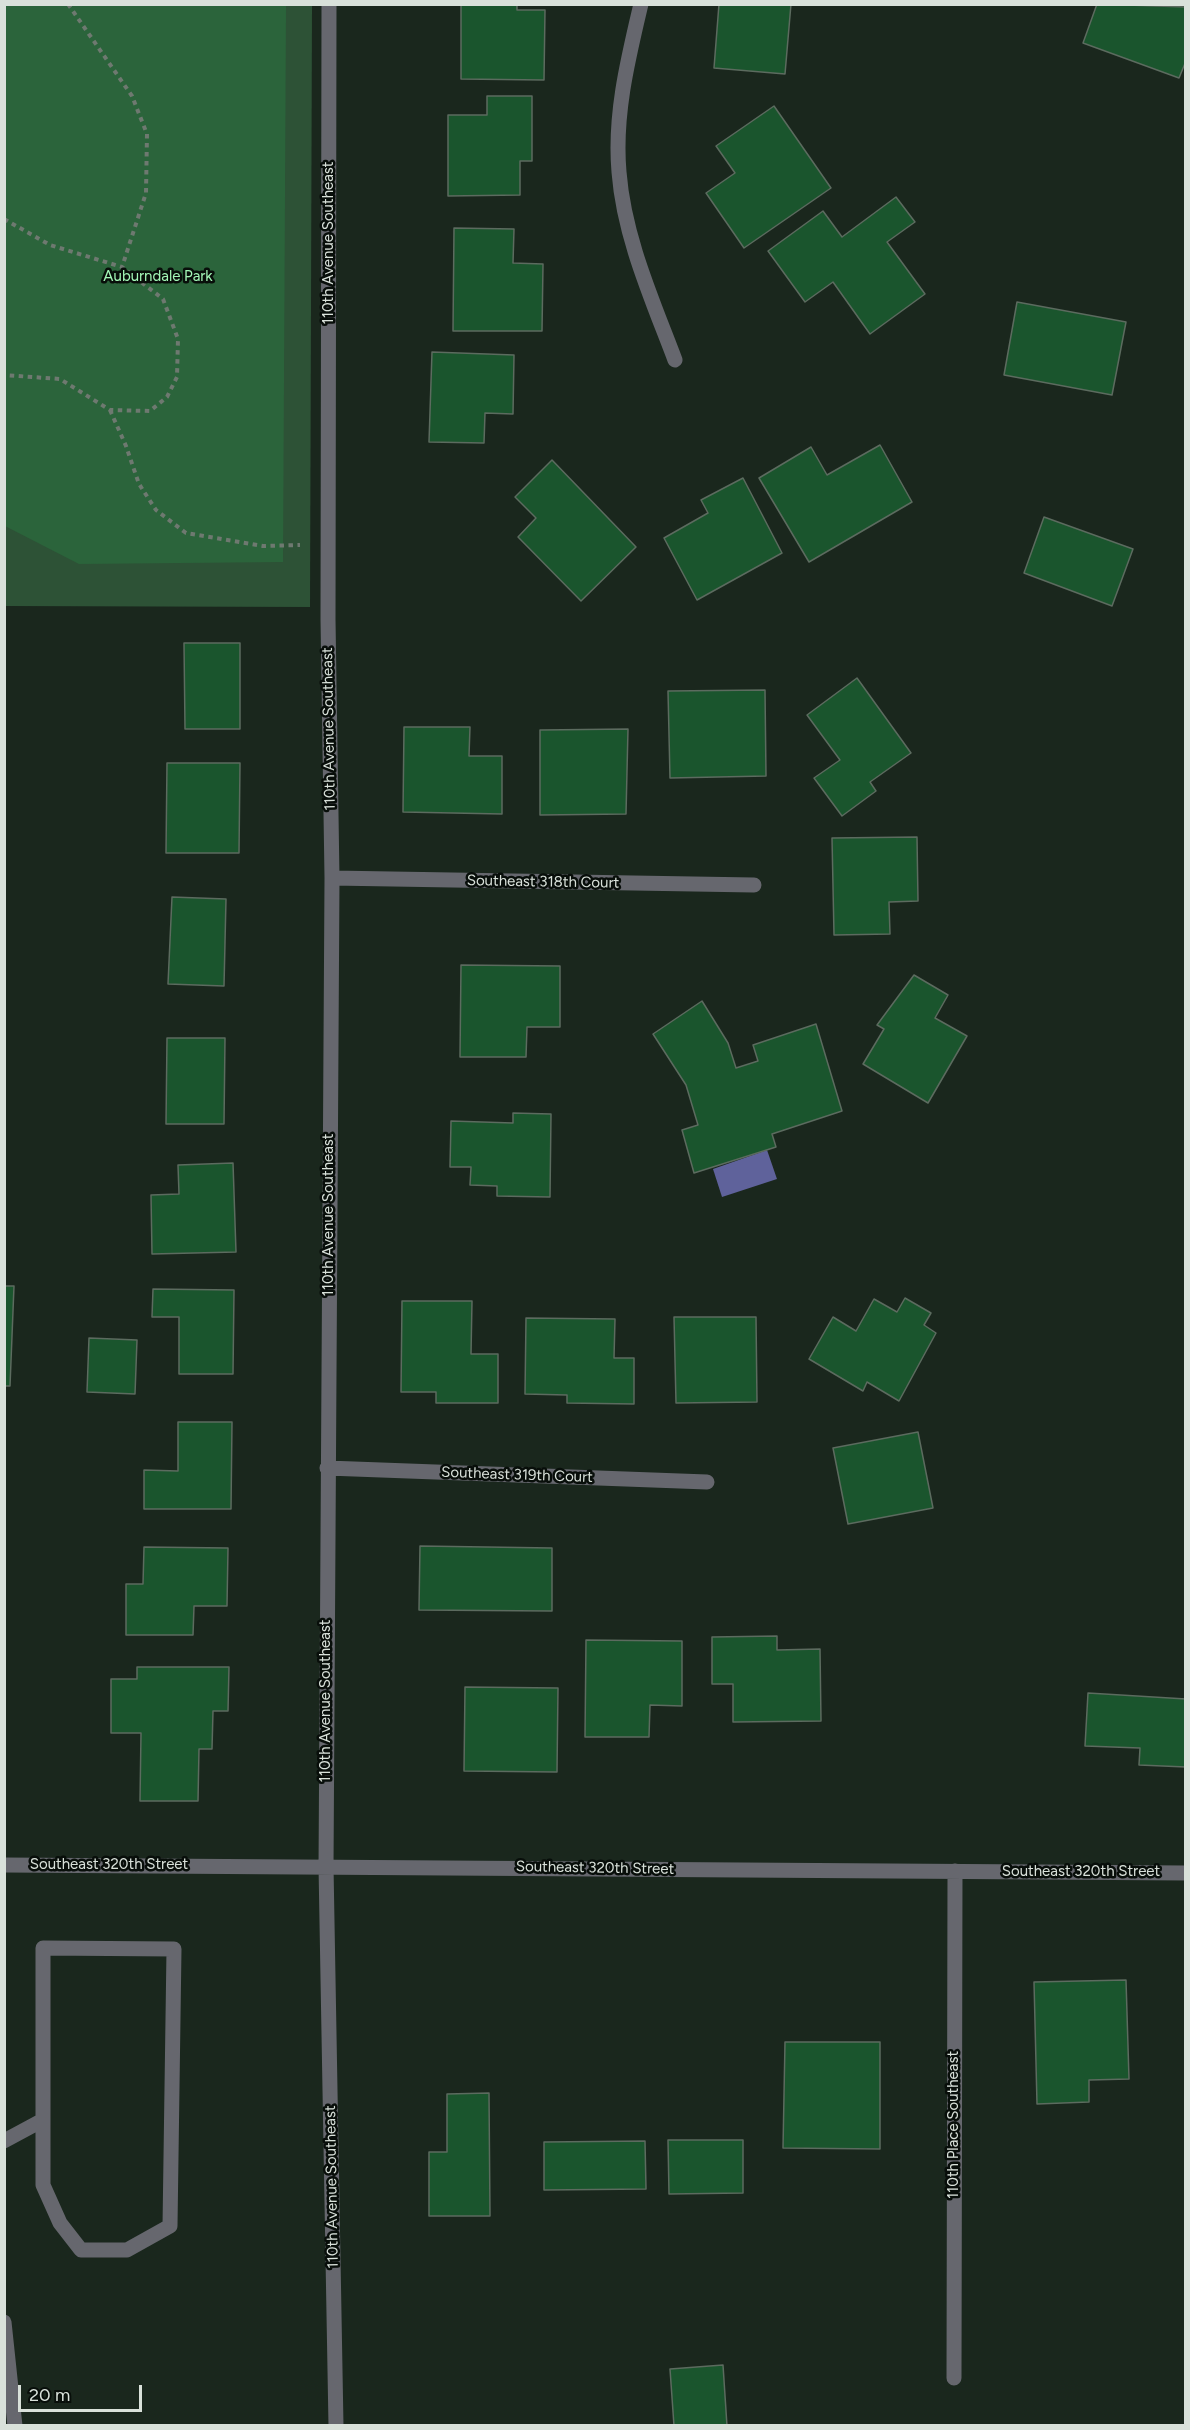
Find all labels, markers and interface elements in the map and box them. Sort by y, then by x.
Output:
street label: 110th Avenue Southeast [320,162,338,324]
park label: Auburndale Park [103,268,213,286]
street label: 110th Avenue Southeast [319,647,339,811]
street label: Southeast 318th Court [467,872,619,892]
street label: 110th Avenue Southeast [320,1134,338,1296]
street label: Southeast 319th Court [441,1463,593,1487]
street label: 110th Avenue Southeast [317,1620,335,1782]
street label: Southeast 320th Street [30,1856,188,1874]
street label: Southeast 320th Street [516,1858,674,1878]
street label: Southeast 320th Street [1002,1863,1160,1881]
street label: 110th Place Southeast [945,2051,963,2199]
street label: 110th Avenue Southeast [322,2105,342,2269]
scale bar [21,2373,146,2411]
text: 20 m [29,2384,70,2406]

